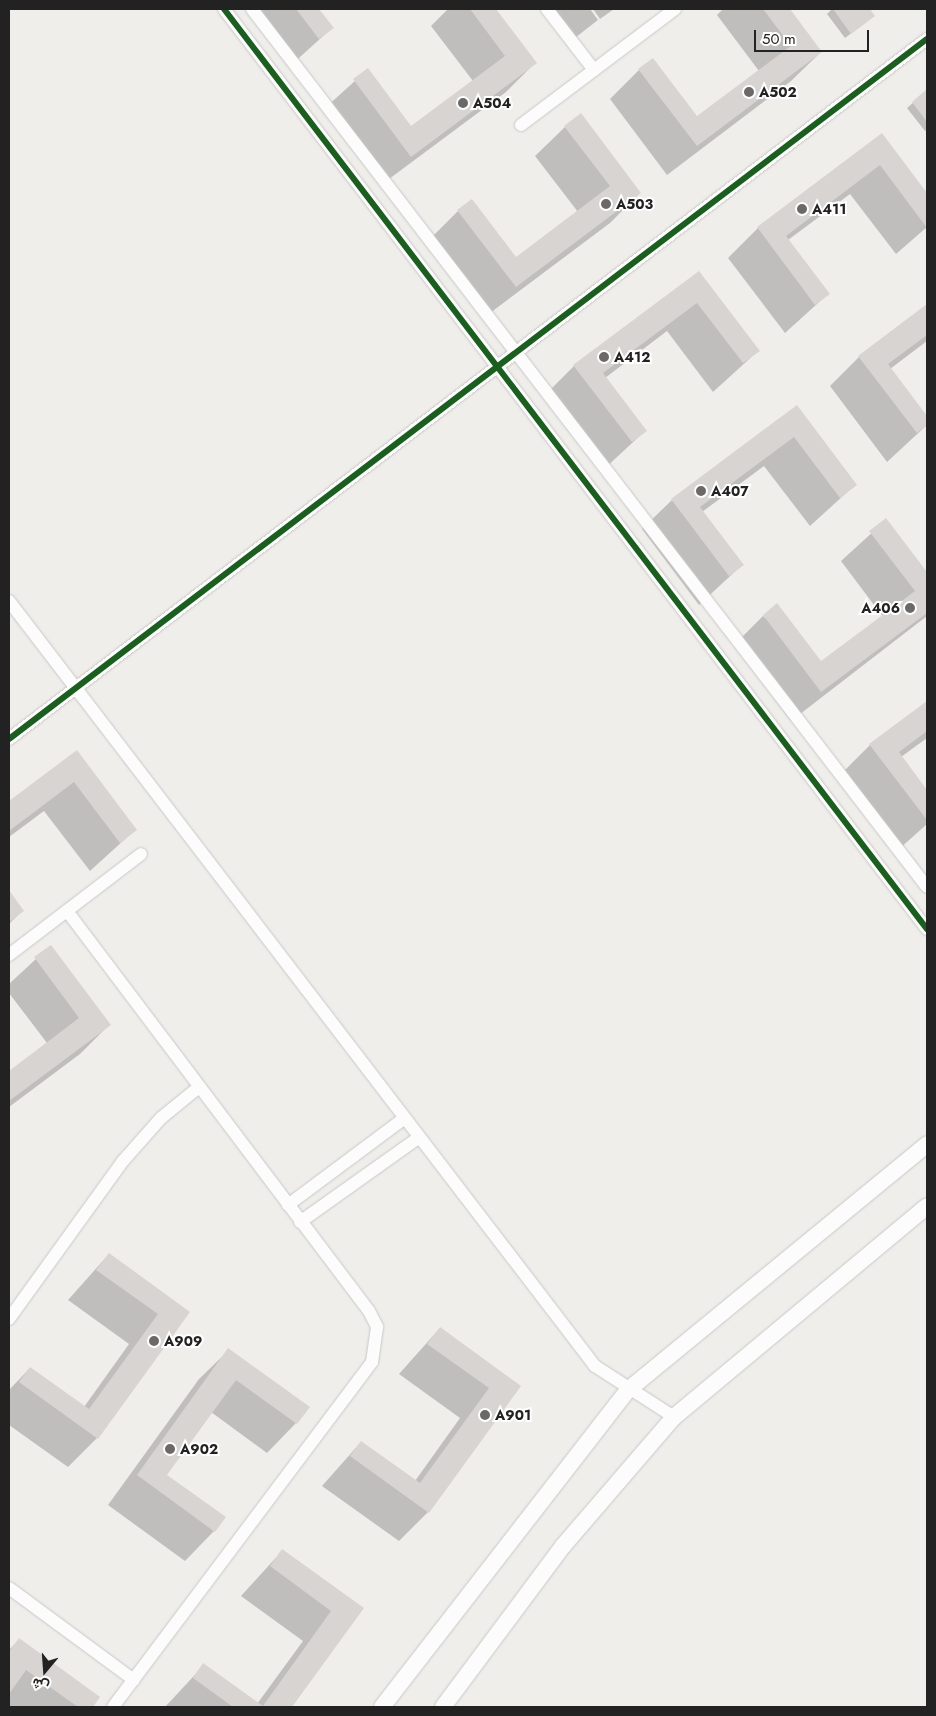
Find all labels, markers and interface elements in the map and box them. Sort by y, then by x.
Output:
scale bar [756,20,871,52]
text: 50 m [762,28,796,50]
place label: A502 [759,84,797,100]
marker: A502 [743,86,755,98]
place label: A504 [473,95,511,111]
marker: A504 [457,97,469,109]
place label: A503 [616,196,653,212]
marker: A503 [600,198,612,210]
place label: A411 [812,201,846,217]
marker: A411 [796,203,808,215]
place label: A412 [614,349,650,365]
marker: A412 [598,351,610,363]
place label: A407 [711,483,749,499]
marker: A407 [695,485,707,497]
place label: A406 [861,600,900,616]
marker: A406 [904,602,916,614]
place label: A909 [164,1333,202,1349]
marker: A909 [148,1335,160,1347]
place label: A901 [495,1407,531,1423]
marker: A901 [479,1409,491,1421]
place label: A902 [180,1441,218,1457]
marker: A902 [164,1443,176,1455]
north arrow [20,1646,70,1696]
text: ش [29,1673,51,1697]

